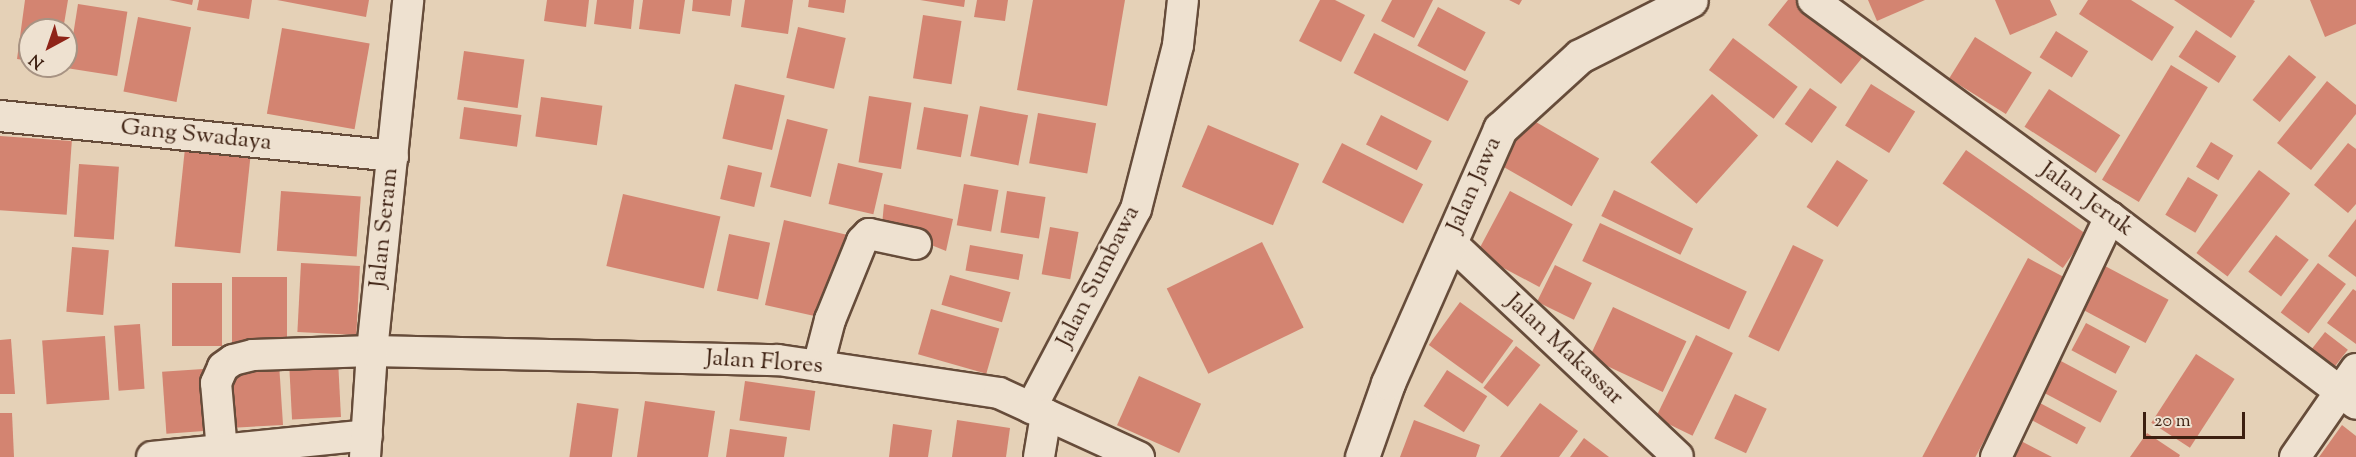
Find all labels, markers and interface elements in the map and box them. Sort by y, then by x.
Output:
north arrow [18,18,78,78]
text: N [25,48,50,74]
street label: Gang Swadaya [119,114,273,158]
street label: Jalan Jawa [1441,133,1509,237]
street label: Jalan Jeruk [2033,156,2139,244]
street label: Jalan Seram [364,167,406,289]
street label: Jalan Sumbawa [1051,201,1147,353]
street label: Jalan Makassar [1499,288,1629,412]
street label: Jalan Flores [704,345,824,381]
scale bar [2146,400,2248,438]
text: 20 m [2154,409,2191,435]

